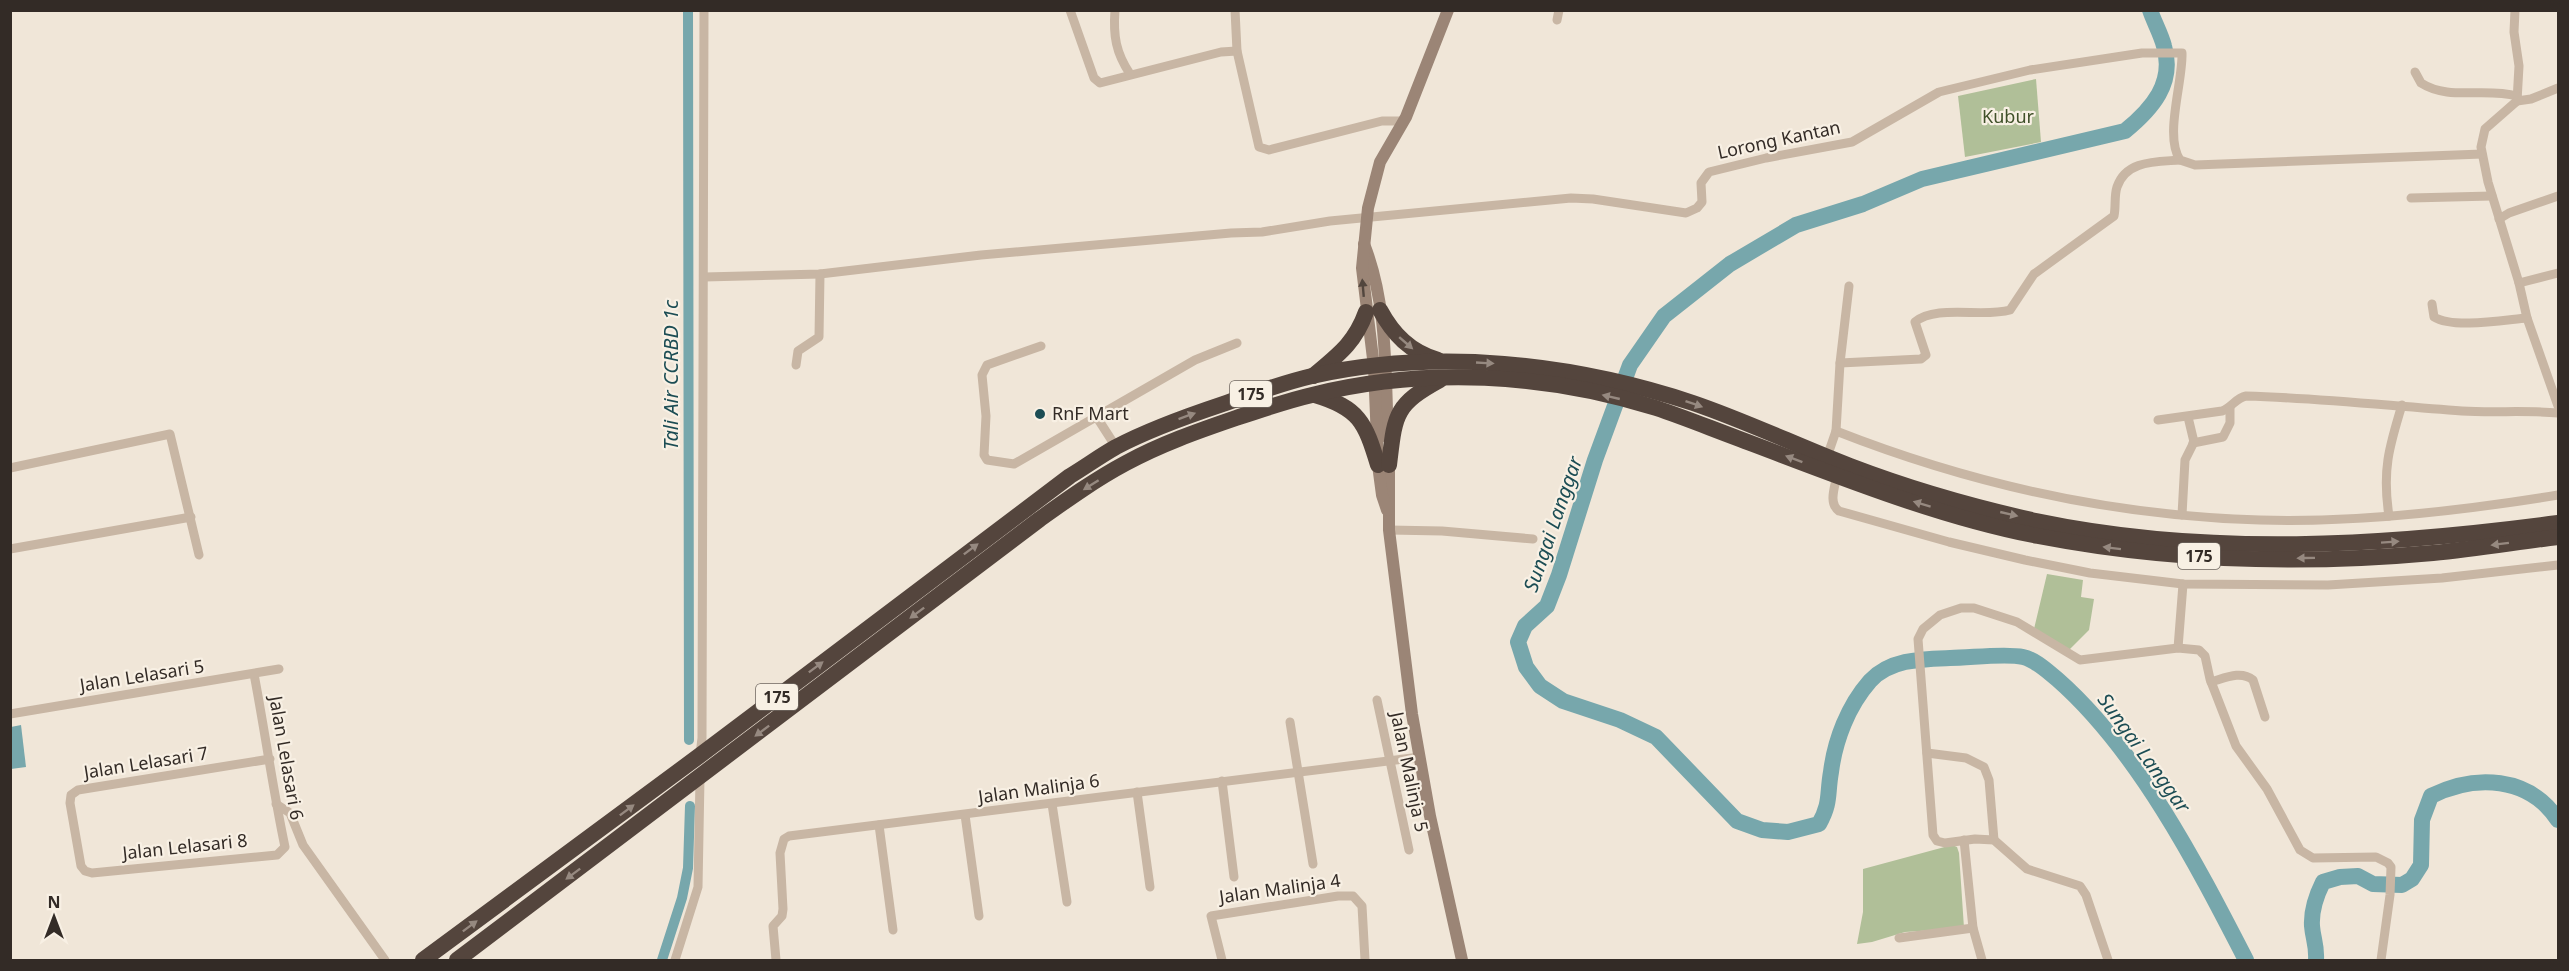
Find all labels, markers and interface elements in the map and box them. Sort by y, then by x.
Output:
park label: Kubur [1982,104,2035,128]
street label: Lorong Kantan [1715,114,1843,164]
one-way arrow [1358,278,1368,297]
water label: Tali Air CCRBD 1c [657,299,684,450]
one-way arrow [1398,336,1413,349]
one-way arrow [1475,358,1494,368]
road number: 175 [1230,381,1272,407]
one-way arrow [1601,391,1620,401]
one-way arrow [1685,399,1703,409]
place label: RnF Mart [1052,401,1129,425]
marker: RnF Mart [1033,407,1047,421]
one-way arrow [1178,411,1196,420]
water label: Sungai Langgar [1517,452,1589,595]
one-way arrow [1785,454,1803,464]
one-way arrow [1083,479,1099,490]
one-way arrow [1913,499,1931,508]
one-way arrow [1999,510,2018,520]
one-way arrow [2381,537,2400,546]
one-way arrow [2491,540,2510,549]
one-way arrow [963,543,979,556]
one-way arrow [2102,543,2121,552]
road number: 175 [2178,543,2220,569]
one-way arrow [2297,554,2316,563]
one-way arrow [909,607,925,619]
street label: Jalan Lelasari 5 [76,653,206,697]
one-way arrow [808,662,823,674]
road number: 175 [756,684,798,710]
water label: Sungai Langgar [2092,688,2198,819]
street label: Jalan Lelasari 6 [264,692,310,822]
street label: Jalan Malinja 5 [1385,708,1434,834]
one-way arrow [754,725,770,737]
street label: Jalan Lelasari 7 [80,740,210,784]
street label: Jalan Malinja 6 [975,768,1101,809]
one-way arrow [618,804,634,816]
street label: Jalan Lelasari 8 [119,828,249,865]
one-way arrow [565,867,580,879]
street label: Jalan Malinja 4 [1216,868,1342,909]
north arrow [24,887,84,947]
text: N [47,891,61,913]
one-way arrow [463,921,478,933]

